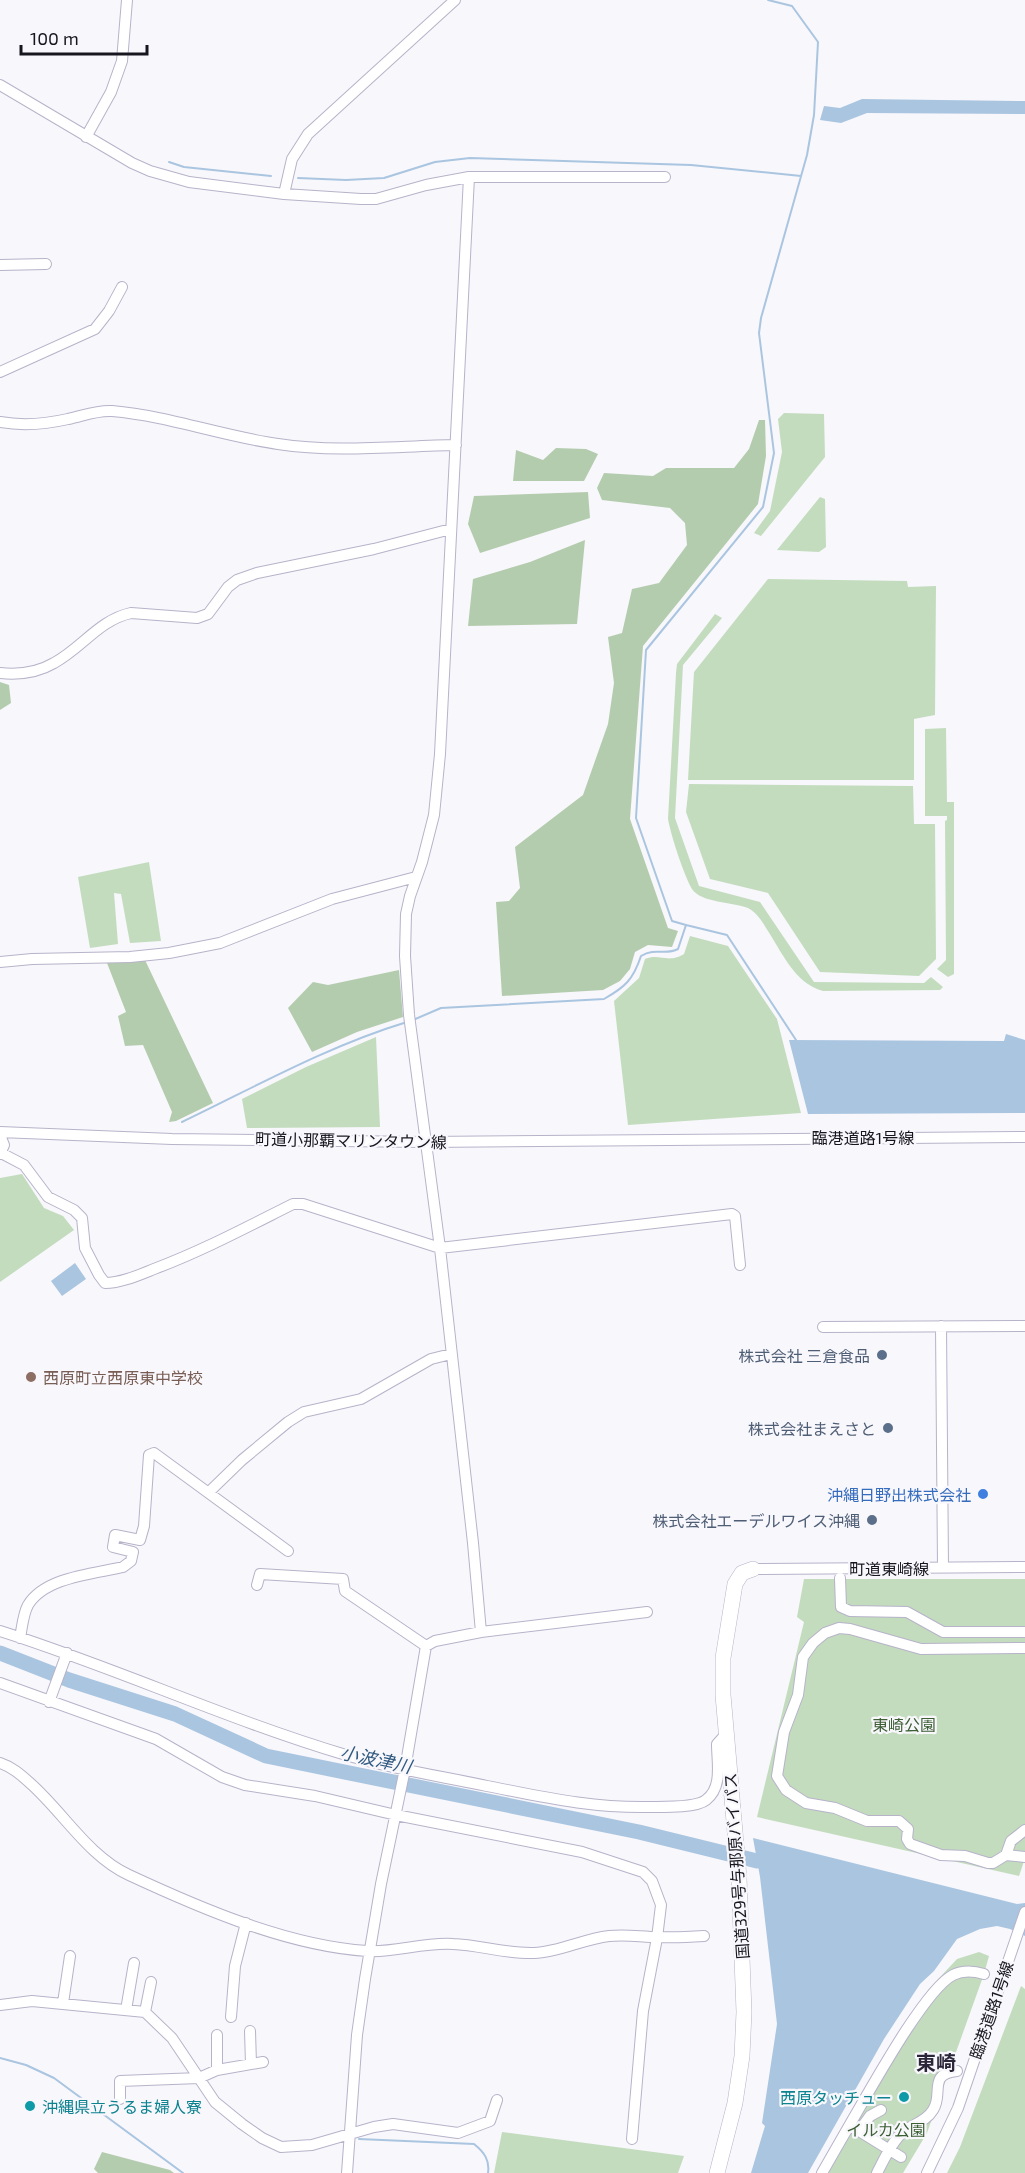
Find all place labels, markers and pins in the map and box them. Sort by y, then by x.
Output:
place label: 株式会社 三倉食品 [738,1346,870,1365]
marker: 株式会社 三倉食品 [875,1348,889,1362]
place label: 西原町立西原東中学校 [43,1368,203,1387]
marker: 西原町立西原東中学校 [24,1370,38,1384]
place label: 株式会社まえさと [748,1419,876,1438]
marker: 株式会社まえさと [881,1421,895,1435]
place label: 沖縄日野出株式会社 [827,1485,971,1504]
marker: 沖縄日野出株式会社 [976,1487,990,1501]
place label: 株式会社エーデルワイス沖縄 [652,1511,860,1530]
marker: 株式会社エーデルワイス沖縄 [865,1513,879,1527]
place label: 西原タッチュー [780,2088,892,2107]
marker: 西原タッチュー [897,2090,911,2104]
place label: 沖縄県立うるま婦人寮 [42,2097,202,2116]
marker: 沖縄県立うるま婦人寮 [23,2099,37,2113]

